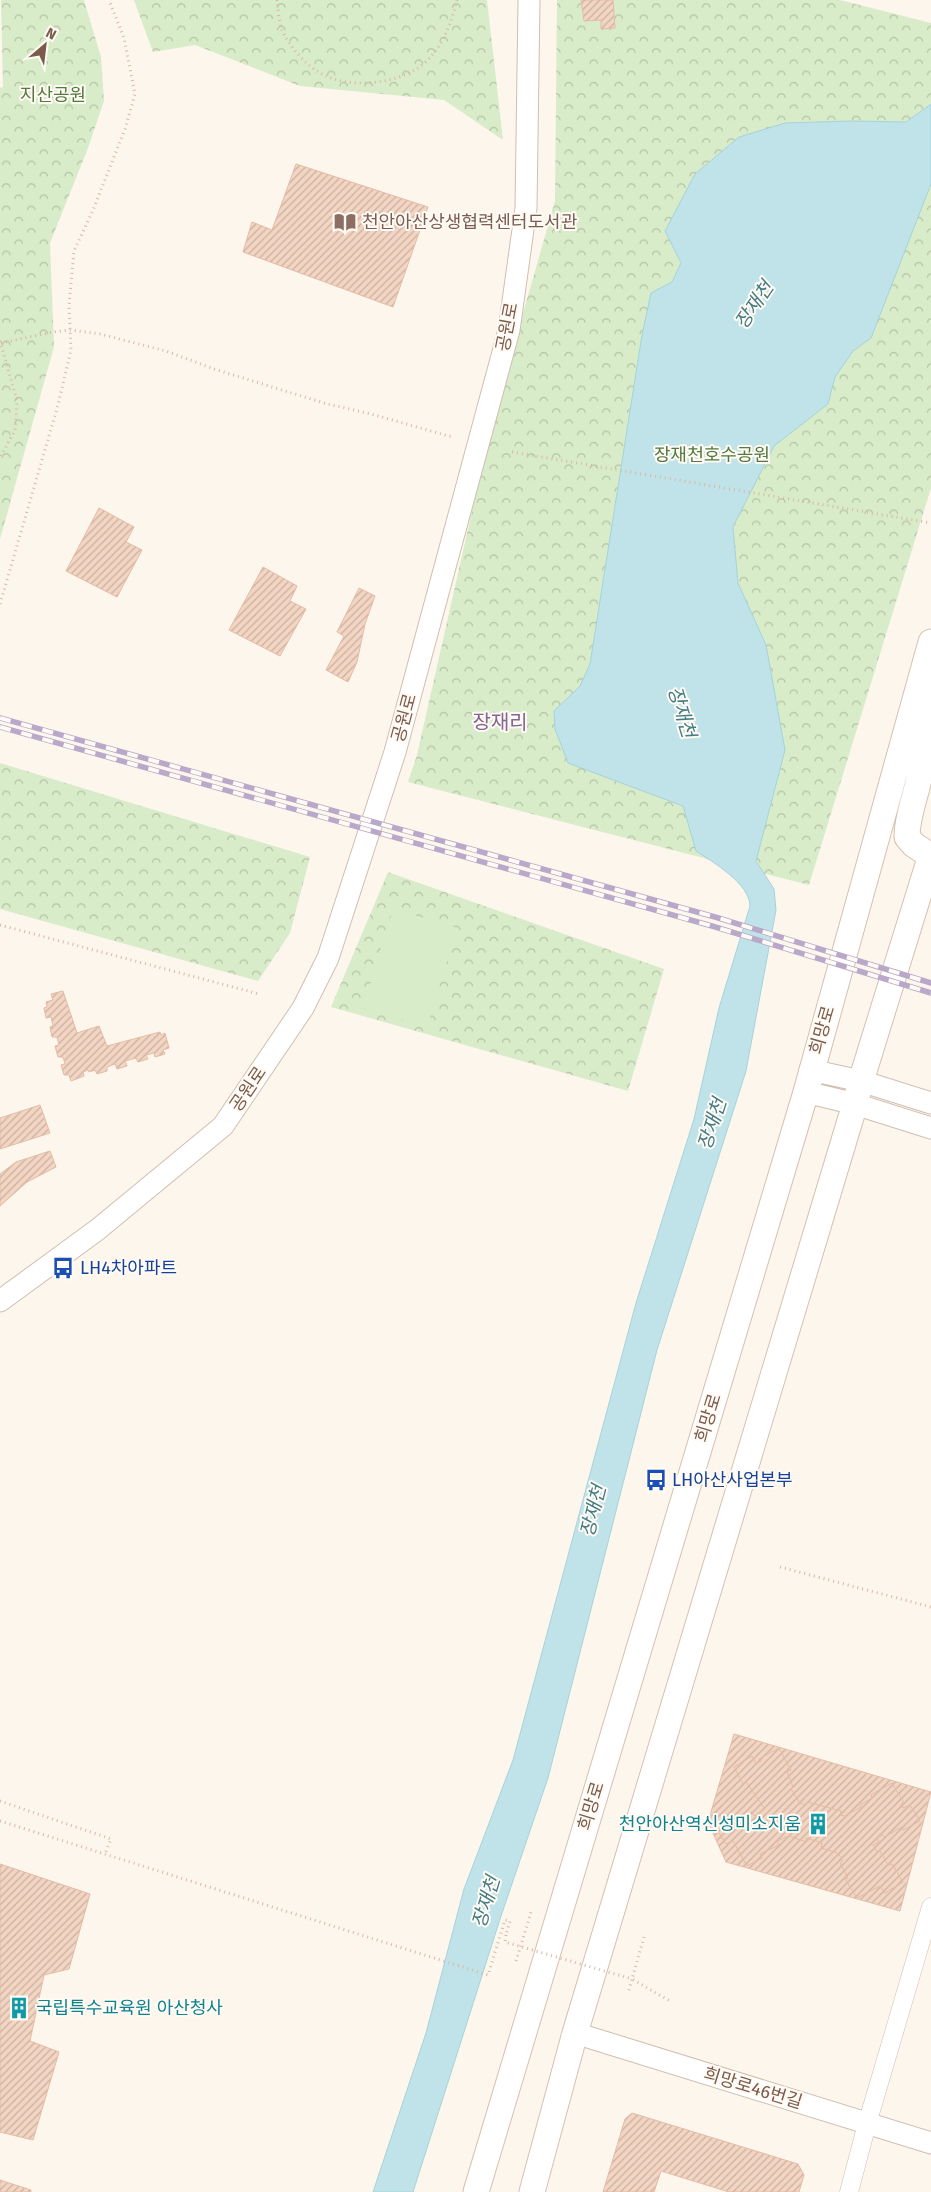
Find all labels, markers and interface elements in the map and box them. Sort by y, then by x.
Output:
north arrow [20,20,70,70]
text: N [43,24,59,44]
park label: 지산공원 [20,84,86,106]
library icon: 천안아산상생협력센터도서관 [332,209,358,235]
place label: 천안아산상생협력센터도서관 [362,211,578,233]
water label: 장재천 [730,276,779,333]
street label: 공원로 [491,301,523,353]
park label: 장재천호수공원 [654,444,770,466]
water label: 장재천 [663,684,701,742]
street label: 공원로 [387,691,421,745]
district label: 장재리 [472,710,528,734]
street label: 희망로 [805,1003,839,1057]
street label: 공원로 [225,1062,271,1116]
water label: 장재천 [693,1094,732,1152]
bus stop icon: LH4차아파트 [50,1255,76,1281]
place label: LH4차아파트 [80,1257,177,1279]
street label: 희망로 [690,1391,726,1445]
bus stop icon: LH아산사업본부 [643,1467,669,1493]
place label: LH아산사업본부 [672,1469,793,1491]
water label: 장재천 [575,1481,611,1539]
street label: 희망로 [573,1779,609,1833]
building icon: 천안아산역신성미소지움 [805,1811,831,1837]
place label: 천안아산역신성미소지움 [619,1813,801,1835]
water label: 장재천 [467,1872,505,1930]
building icon: 국립특수교육원 아산청사 [6,1995,32,2021]
place label: 국립특수교육원 아산청사 [36,1997,223,2019]
street label: 희망로46번길 [701,2063,805,2113]

